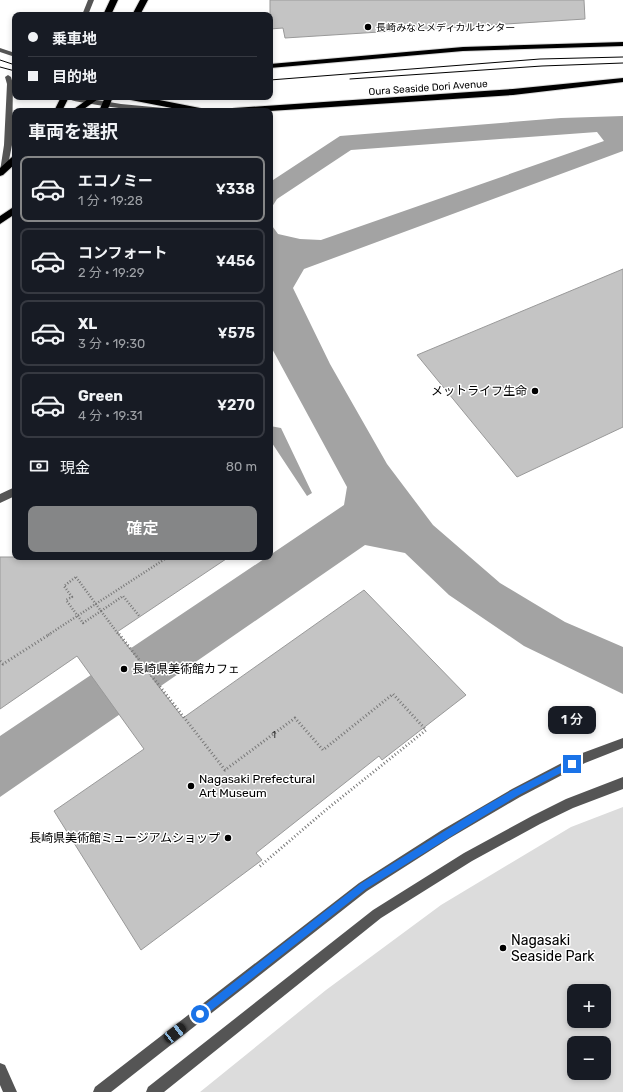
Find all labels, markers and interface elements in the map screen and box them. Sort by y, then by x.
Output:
marker: 長崎みなとメディカルセンター [363,22,373,32]
place label: 長崎みなとメディカルセンター [376,22,515,34]
text: 乗車地 [52,30,97,48]
text: 目的地 [52,68,97,86]
street label: Oura Seaside Dori Avenue [368,78,488,98]
text: 車両を選択 [28,121,118,143]
icon: car [30,171,66,207]
text: エコノミー [78,172,153,190]
text: ¥338 [216,180,255,198]
text: 1 分 · 19:28 [78,193,143,208]
icon: car [30,243,66,279]
text: コンフォート [78,244,168,262]
text: ¥456 [216,252,255,270]
text: 2 分 · 19:29 [78,265,144,280]
icon: car [30,315,66,351]
text: XL [78,315,97,333]
text: ¥575 [218,324,255,342]
text: 3 分 · 19:30 [78,336,145,351]
place label: メットライフ生命 [431,384,527,398]
marker: メットライフ生命 [530,386,540,396]
icon: car [30,387,66,423]
text: Green [78,387,123,405]
text: ¥270 [217,396,255,414]
text: 4 分 · 19:31 [78,408,143,423]
icon: cash [28,455,50,477]
text: 現金 [60,459,90,477]
text: 80 m [226,459,257,474]
button: 確定 [28,506,257,552]
place label: 長崎県美術館カフェ [132,662,240,676]
marker: 長崎県美術館カフェ [119,664,129,674]
callout: 1 分 [548,706,596,734]
text: 1 分 [561,712,583,727]
house number: 1 [272,729,276,741]
route end [563,755,581,773]
place label: Nagasaki Prefectural Art Museum [199,772,315,800]
marker: Nagasaki Prefectural Art Museum [186,781,196,791]
place label: 長崎県美術館ミュージアムショップ [29,831,220,845]
marker: 長崎県美術館ミュージアムショップ [223,833,233,843]
place label: Nagasaki Seaside Park [511,932,595,965]
marker: Nagasaki Seaside Park [498,943,508,953]
map controls [567,984,611,1080]
button: + [567,984,611,1028]
route start [191,1005,209,1023]
car [162,1021,188,1045]
button: − [567,1036,611,1080]

